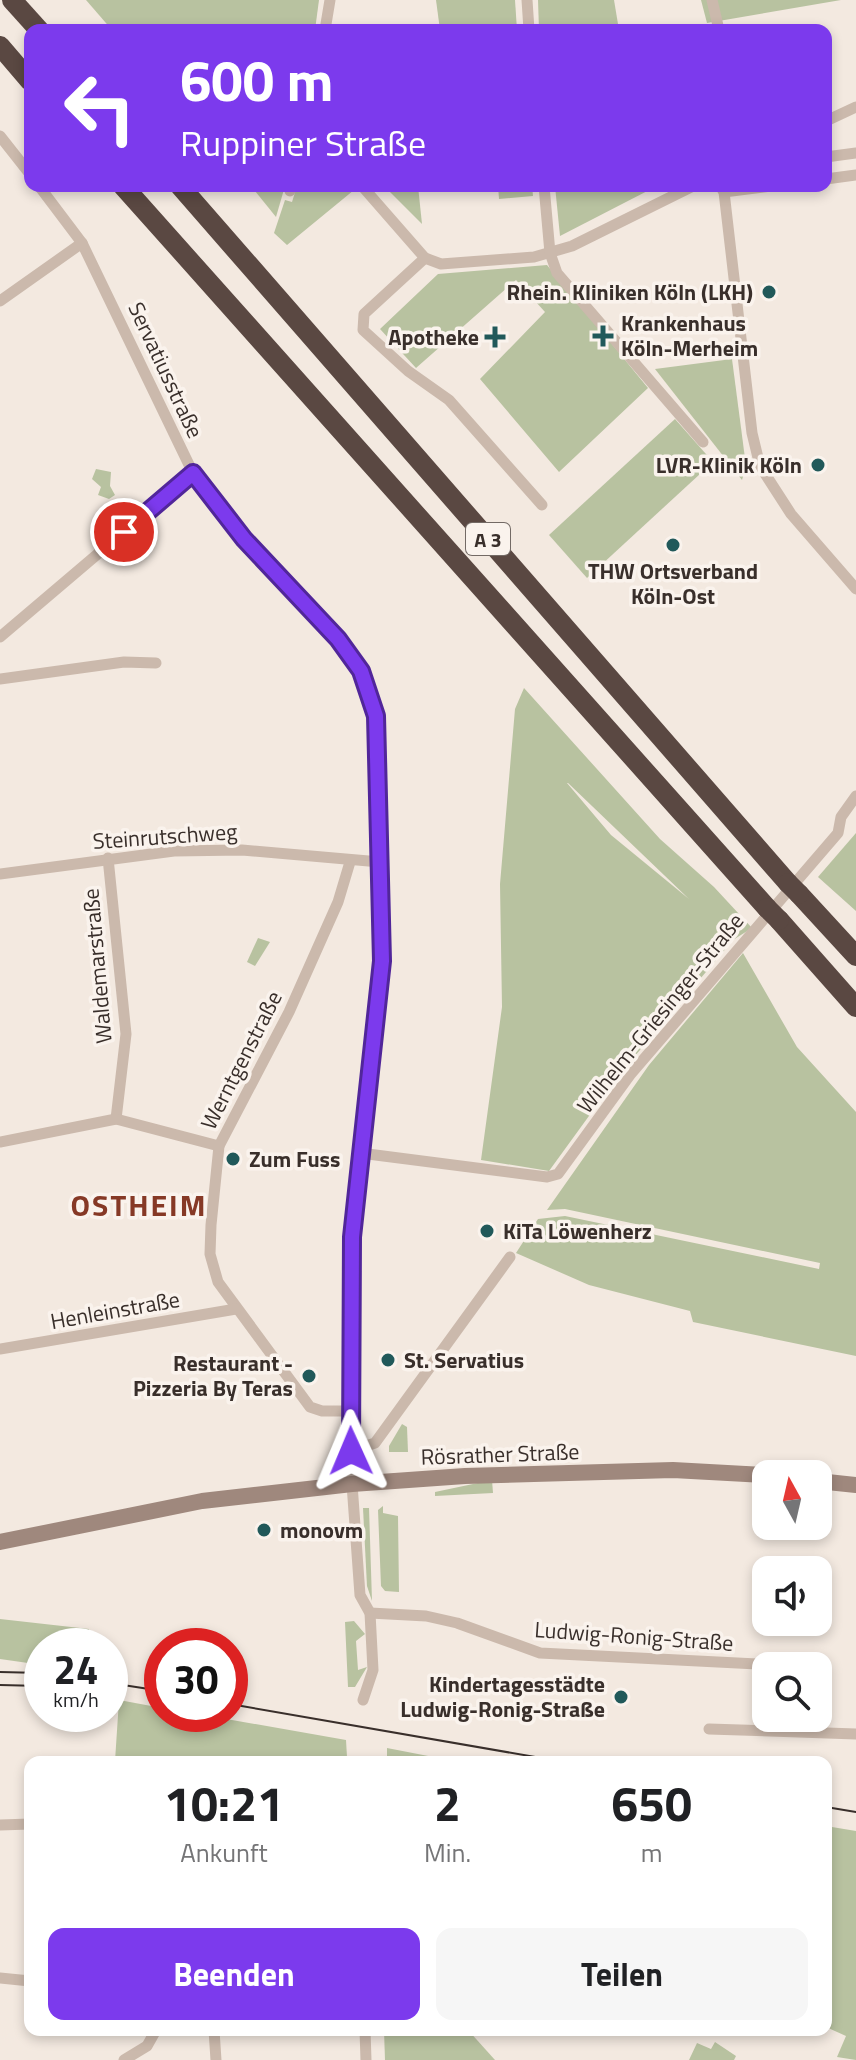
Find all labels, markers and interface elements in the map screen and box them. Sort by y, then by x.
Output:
text: 600 m [180,38,333,123]
icon: left [48,56,152,160]
text: Ruppiner Straße [180,115,426,170]
place label: Rhein. Kliniken Köln (LKH) [507,275,753,309]
marker: Rhein. Kliniken Köln (LKH) [760,283,778,301]
street label: Servatiusstraße [120,296,212,444]
place label: Krankenhaus Köln-Merheim [621,306,758,365]
place label: Apotheke [388,320,479,354]
marker: Krankenhaus Köln-Merheim [592,325,614,347]
marker: Apotheke [486,328,504,346]
place label: LVR-Klinik Köln [656,448,802,482]
marker: LVR-Klinik Köln [809,456,827,474]
pin [90,498,158,566]
icon: arrive [102,510,146,554]
road number: A 3 [466,523,510,555]
marker: THW Ortsverband Köln-Ost [664,536,682,554]
place label: THW Ortsverband Köln-Ost [588,554,758,613]
street label: Steinrutschweg [92,814,238,858]
street label: Waldemarstraße [73,887,121,1045]
street label: Wilhelm-Griesinger-Straße [568,905,752,1121]
street label: Werntgenstraße [191,985,291,1135]
place label: Zum Fuss [249,1142,340,1176]
marker: Zum Fuss [224,1150,242,1168]
district label: OSTHEIM [71,1182,207,1228]
place label: KiTa Löwenherz [503,1214,652,1248]
marker: KiTa Löwenherz [478,1222,496,1240]
street label: Henleinstraße [48,1282,182,1338]
place label: St. Servatius [404,1343,524,1377]
place label: Restaurant - Pizzeria By Teras [133,1346,293,1405]
marker: St. Servatius [379,1351,397,1369]
marker: Restaurant - Pizzeria By Teras [300,1367,318,1385]
position arrow [309,1409,393,1493]
street label: Rösrather Straße [420,1434,580,1474]
north arrow [752,1460,832,1540]
map controls [752,1460,832,1732]
place label: monovm [280,1513,363,1547]
marker: monovm [255,1521,273,1539]
button: sound [752,1556,832,1636]
street label: Ludwig-Ronig-Straße [533,1612,735,1660]
speed limit sign: 30 [144,1628,248,1732]
text: 24 [54,1639,98,1700]
button: search [752,1652,832,1732]
place label: Kindertagesstädte Ludwig-Ronig-Straße [400,1667,605,1726]
text: km/h [53,1684,99,1715]
marker: Kindertagesstädte Ludwig-Ronig-Straße [612,1688,630,1706]
text: 10:21 [164,1767,284,1840]
text: 2 [434,1767,461,1840]
text: 650 [611,1767,692,1840]
text: Ankunft [180,1833,268,1872]
text: Min. [424,1833,471,1872]
text: m [641,1833,662,1872]
button: Beenden [48,1928,420,2020]
button: Teilen [436,1928,808,2020]

